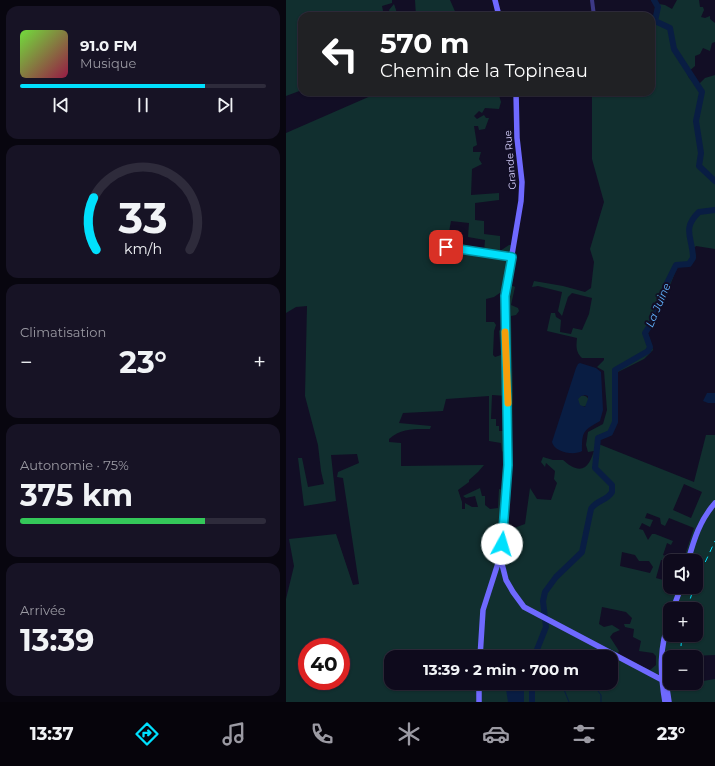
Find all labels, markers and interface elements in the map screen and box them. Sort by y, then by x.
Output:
text: 570 m [380,26,469,60]
icon: left [314,28,366,80]
text: 91.0 FM [80,36,137,55]
text: Musique [80,55,136,71]
text: Chemin de la Topineau [380,60,588,82]
icon: previous [50,94,72,116]
icon: pause [132,94,154,116]
icon: next [214,94,236,116]
street label: Grande Rue [501,130,519,190]
text: 33 [117,193,168,243]
pin [429,230,463,264]
icon: arrive [435,236,457,258]
text: km/h [124,239,162,257]
water label: La Juine [642,281,674,329]
text: Climatisation [20,324,106,340]
text: 23° [119,344,167,381]
text: − [20,349,33,376]
text: + [253,349,266,376]
text: Autonomie · 75% [20,457,129,473]
text: 375 km [20,477,133,514]
position arrow [481,523,523,565]
map controls [663,554,703,690]
button: sound [663,554,703,594]
text: Arrivée [20,602,66,618]
button: + [663,602,703,642]
text: 13:39 [20,622,94,659]
speed limit sign: 40 [298,638,350,690]
button: − [663,650,703,690]
text: 13:39 · 2 min · 700 m [423,660,579,679]
icon: directions [133,720,161,748]
icon: music [220,720,248,748]
icon: phone [308,720,336,748]
icon: climate [395,720,423,748]
icon: car [482,720,510,748]
icon: filters [570,720,598,748]
text: 13:37 [30,723,74,745]
text: 23° [657,723,685,745]

